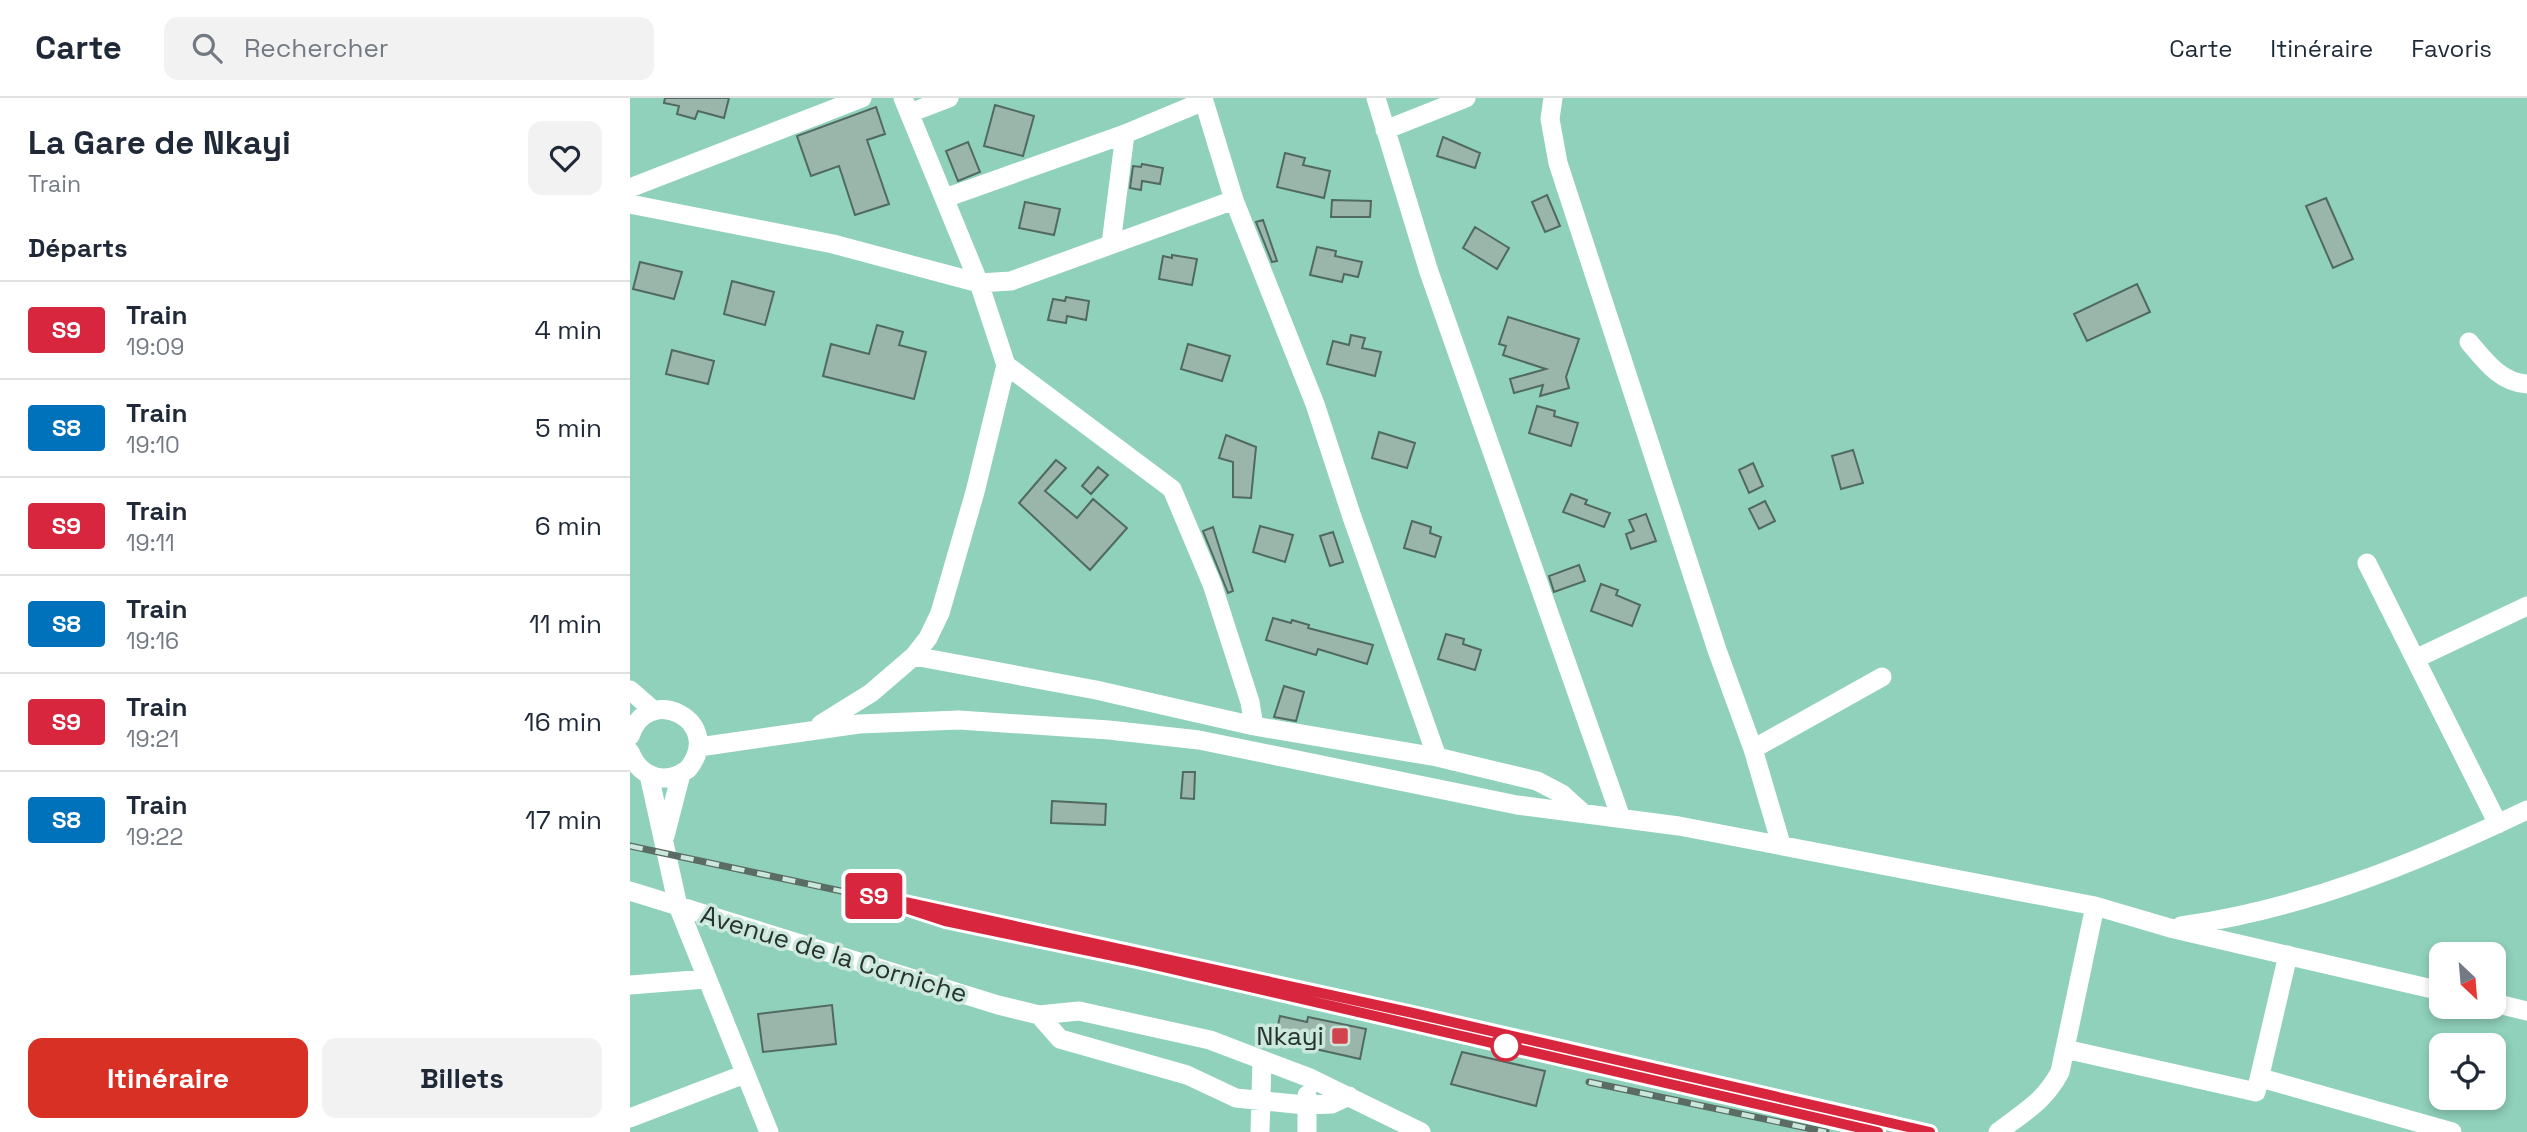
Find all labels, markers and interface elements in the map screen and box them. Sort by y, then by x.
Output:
search box [164,17,654,80]
text: Carte [35,27,122,69]
icon: search [188,29,226,67]
text: Rechercher [244,31,389,65]
text: Carte [2169,33,2232,64]
text: Itinéraire [2270,33,2373,64]
text: Favoris [2411,33,2492,64]
button: heart [528,121,602,195]
text: La Gare de Nkayi [28,122,291,164]
text: Train [28,169,81,199]
text: Départs [28,231,128,265]
text: Train [126,298,187,332]
text: 4 min [534,313,602,347]
text: S9 [52,314,81,345]
text: 19:09 [126,332,184,362]
text: Train [126,396,187,430]
text: 5 min [535,411,602,445]
text: S8 [52,412,81,443]
text: 19:10 [126,430,180,460]
text: Train [126,494,187,528]
text: 6 min [535,509,602,543]
text: S9 [52,510,81,541]
text: 19:11 [126,528,175,558]
text: Train [126,592,187,626]
text: 11 min [529,607,602,641]
text: S8 [52,608,81,639]
text: 19:16 [126,626,179,656]
text: Train [126,690,187,724]
text: 16 min [524,705,602,739]
text: S9 [52,706,81,737]
text: 19:21 [126,724,179,754]
text: Train [126,788,187,822]
text: 17 min [525,803,602,837]
text: S8 [52,804,81,835]
text: 19:22 [126,822,183,852]
line badge: S9 [842,873,906,919]
text: S9 [859,880,889,911]
street label: Avenue de la Corniche [697,897,971,1011]
north arrow [2429,942,2506,1018]
map controls [2429,942,2506,1110]
place label: Nkayi [1256,1019,1324,1053]
marker: Nkayi [1330,1026,1350,1046]
unlabelled marker [1491,1031,1521,1061]
button: locate [2429,1033,2506,1110]
button: Itinéraire [28,1038,308,1118]
button: Billets [322,1038,602,1118]

